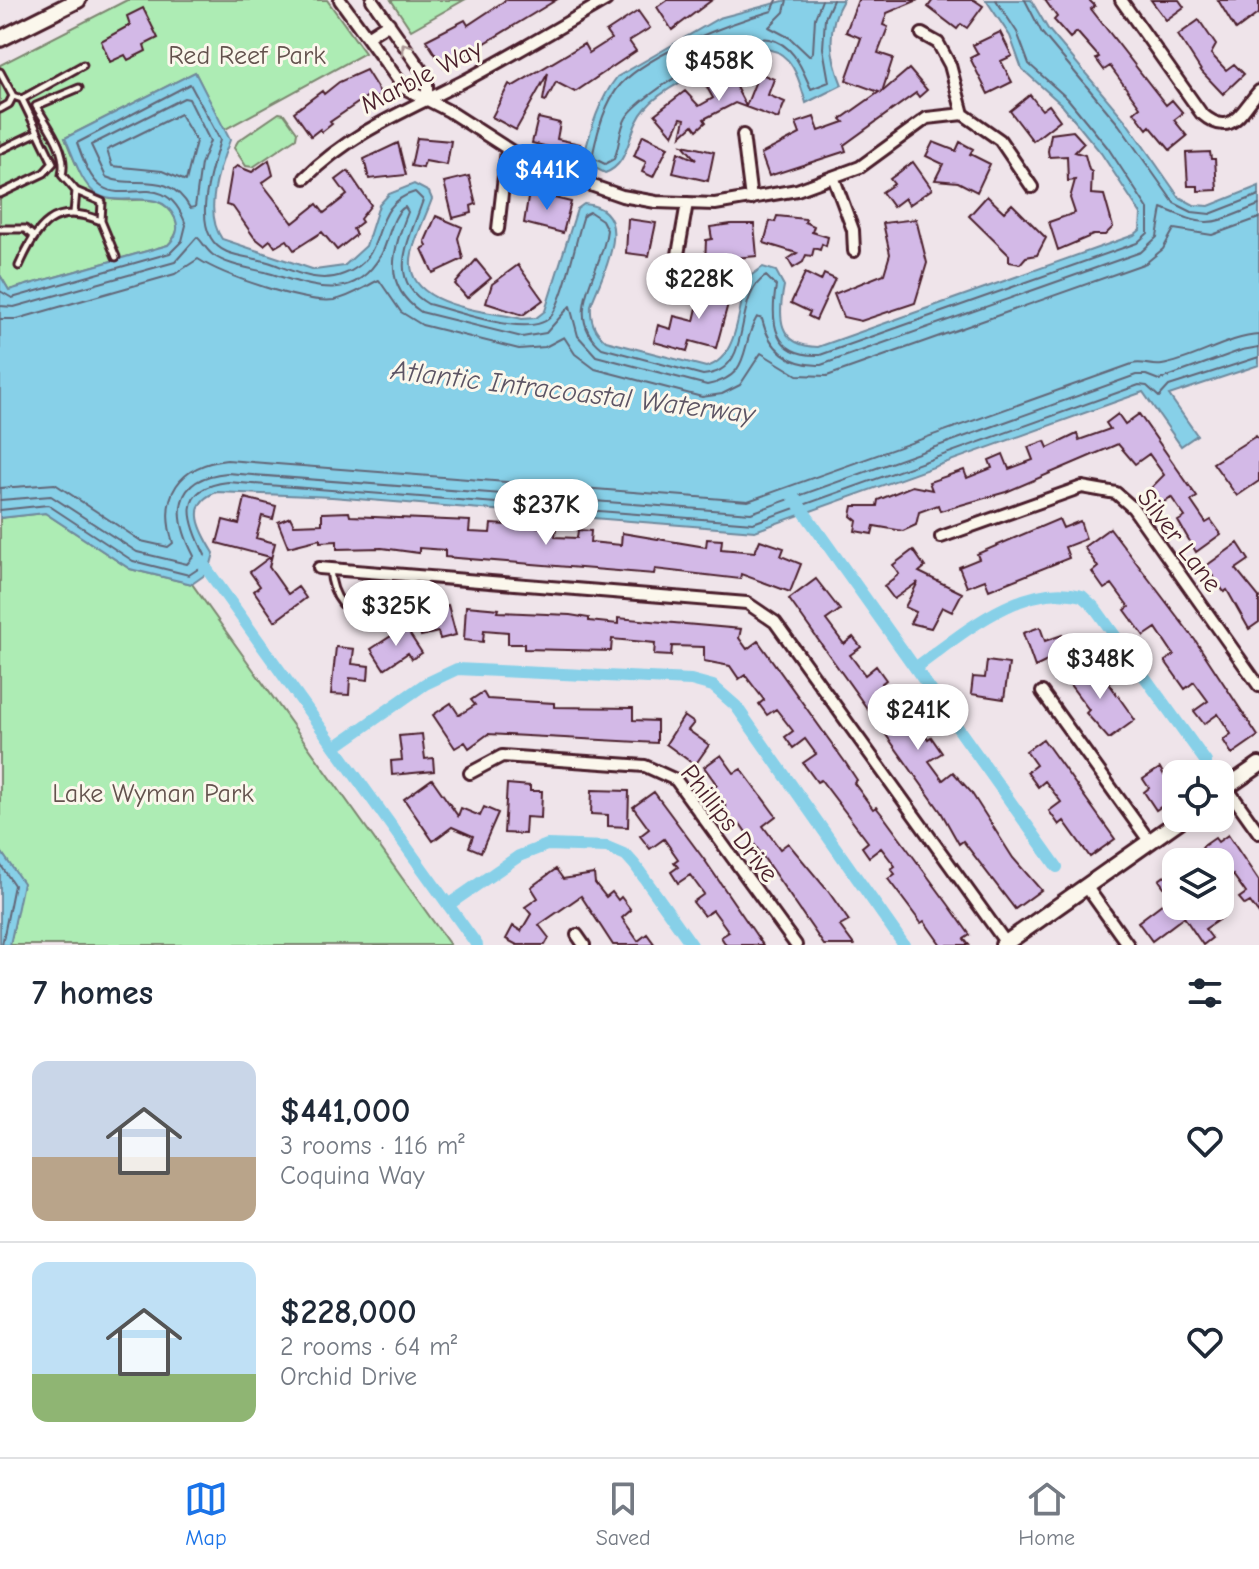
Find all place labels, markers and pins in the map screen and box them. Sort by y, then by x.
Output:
pin: $458K [663,35,775,103]
pin: $441K [491,144,603,212]
pin: $228K [643,253,755,321]
pin: $237K [490,479,602,547]
pin: $325K [340,580,452,648]
pin: $348K [1044,633,1156,701]
pin: $241K [862,684,974,752]

